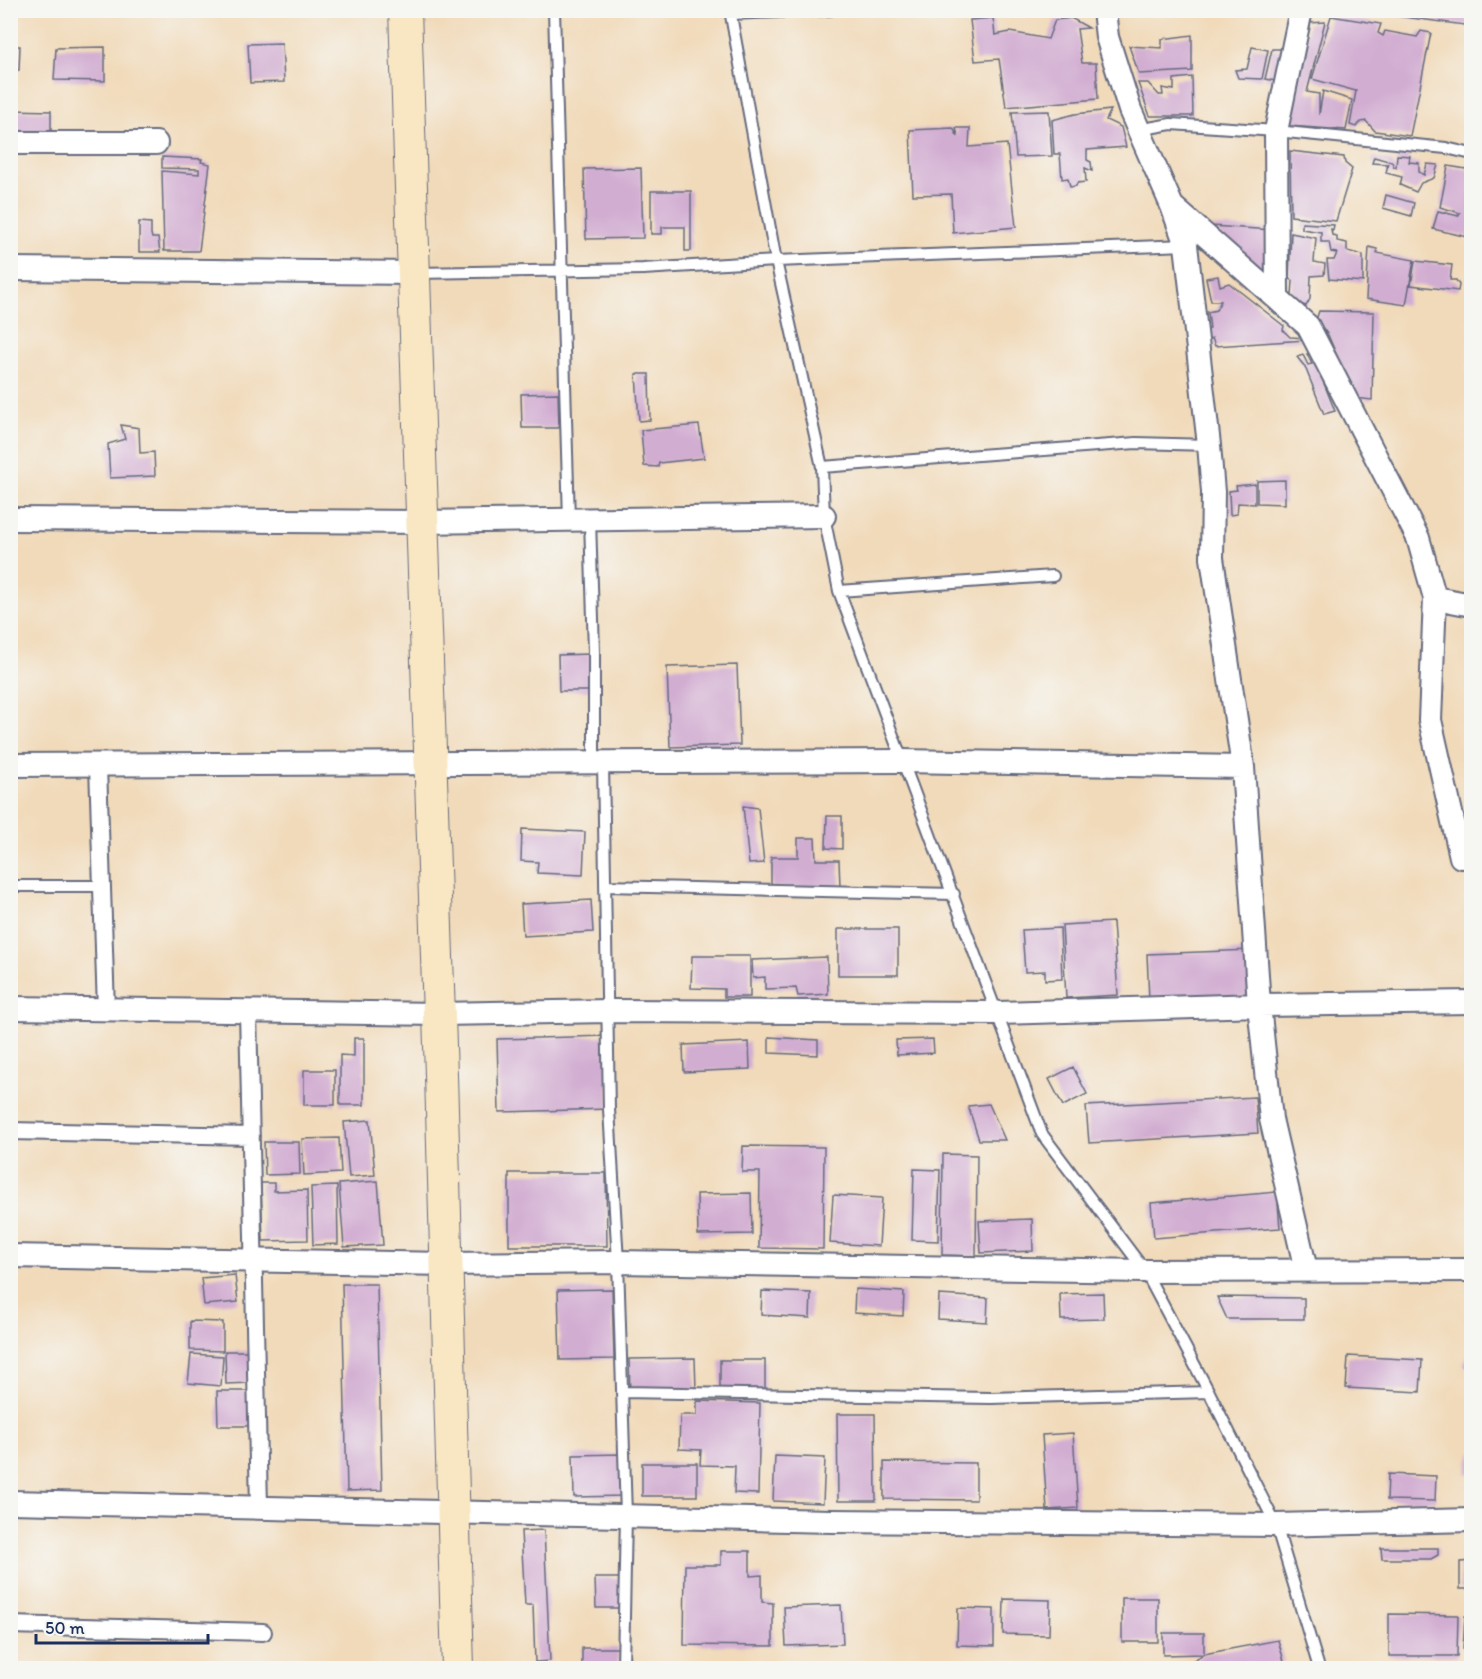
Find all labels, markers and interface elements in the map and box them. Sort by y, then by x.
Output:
scale bar [36,1607,208,1645]
text: 50 m [45,1617,85,1639]

